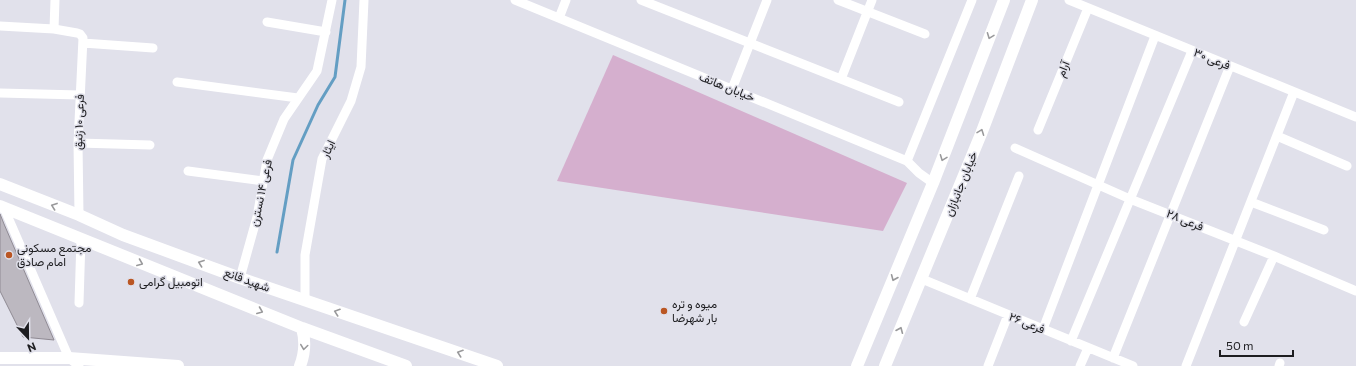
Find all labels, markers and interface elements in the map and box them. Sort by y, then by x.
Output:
one-way arrow [987,32,995,40]
street label: فرعی ۳۰ [1191,44,1233,74]
street label: آرام [1053,57,1074,79]
street label: خیابان هاتف [697,69,757,105]
street label: فرعی ۱۰ زنبق [70,94,88,150]
one-way arrow [977,129,985,136]
street label: ایثار [316,137,339,162]
street label: خیابان جانبازان [941,149,981,219]
one-way arrow [940,154,948,161]
street label: فرعی ۱۴ نسترن [246,158,276,228]
one-way arrow [51,202,58,211]
street label: فرعی ۲۸ [1164,205,1206,235]
place label: مجتمع مسکونی امام صادق [17,240,91,270]
marker: مجتمع مسکونی امام صادق [4,250,14,260]
one-way arrow [136,258,143,266]
one-way arrow [198,260,205,268]
street label: شهید قانع [221,264,272,297]
place label: اتومبیل گرامی [139,274,203,290]
one-way arrow [890,274,898,281]
marker: اتومبیل گرامی [126,277,136,287]
place label: میوه و تره بار شهرضا [672,296,717,326]
marker: میوه و تره بار شهرضا [659,306,669,316]
one-way arrow [257,307,264,315]
one-way arrow [333,308,340,316]
street label: فرعی ۲۶ [1007,309,1047,337]
north arrow [8,318,48,358]
one-way arrow [895,327,903,335]
scale bar [1220,332,1293,358]
text: 50 m [1226,338,1254,352]
text: N [26,340,38,355]
one-way arrow [300,344,309,350]
one-way arrow [457,350,464,358]

